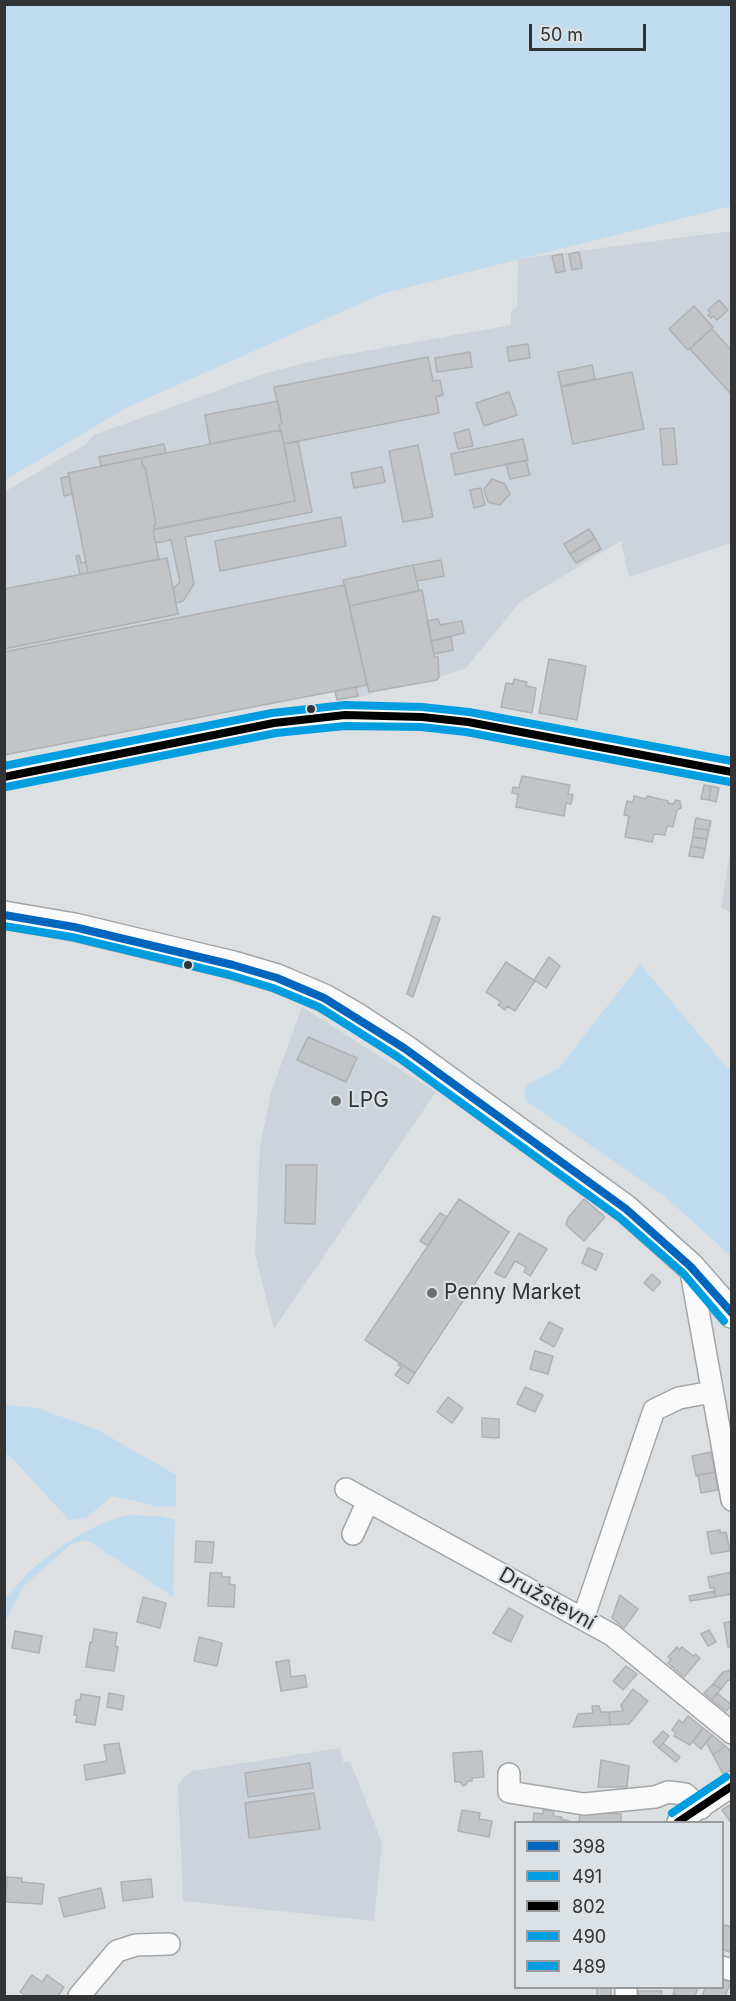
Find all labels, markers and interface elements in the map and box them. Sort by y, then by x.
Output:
scale bar [532,12,649,50]
text: 50 m [540,24,583,45]
unlabelled marker [305,703,317,715]
unlabelled marker [182,959,194,971]
place label: LPG [348,1088,389,1114]
marker: LPG [329,1094,343,1108]
place label: Penny Market [444,1280,581,1306]
marker: Penny Market [425,1286,439,1300]
street label: Družstevní [495,1562,599,1636]
legend [514,1821,724,1989]
text: 398 [572,1836,605,1857]
text: 491 [572,1866,602,1887]
text: 802 [572,1896,605,1917]
text: 490 [572,1926,606,1947]
text: 489 [572,1956,606,1977]

